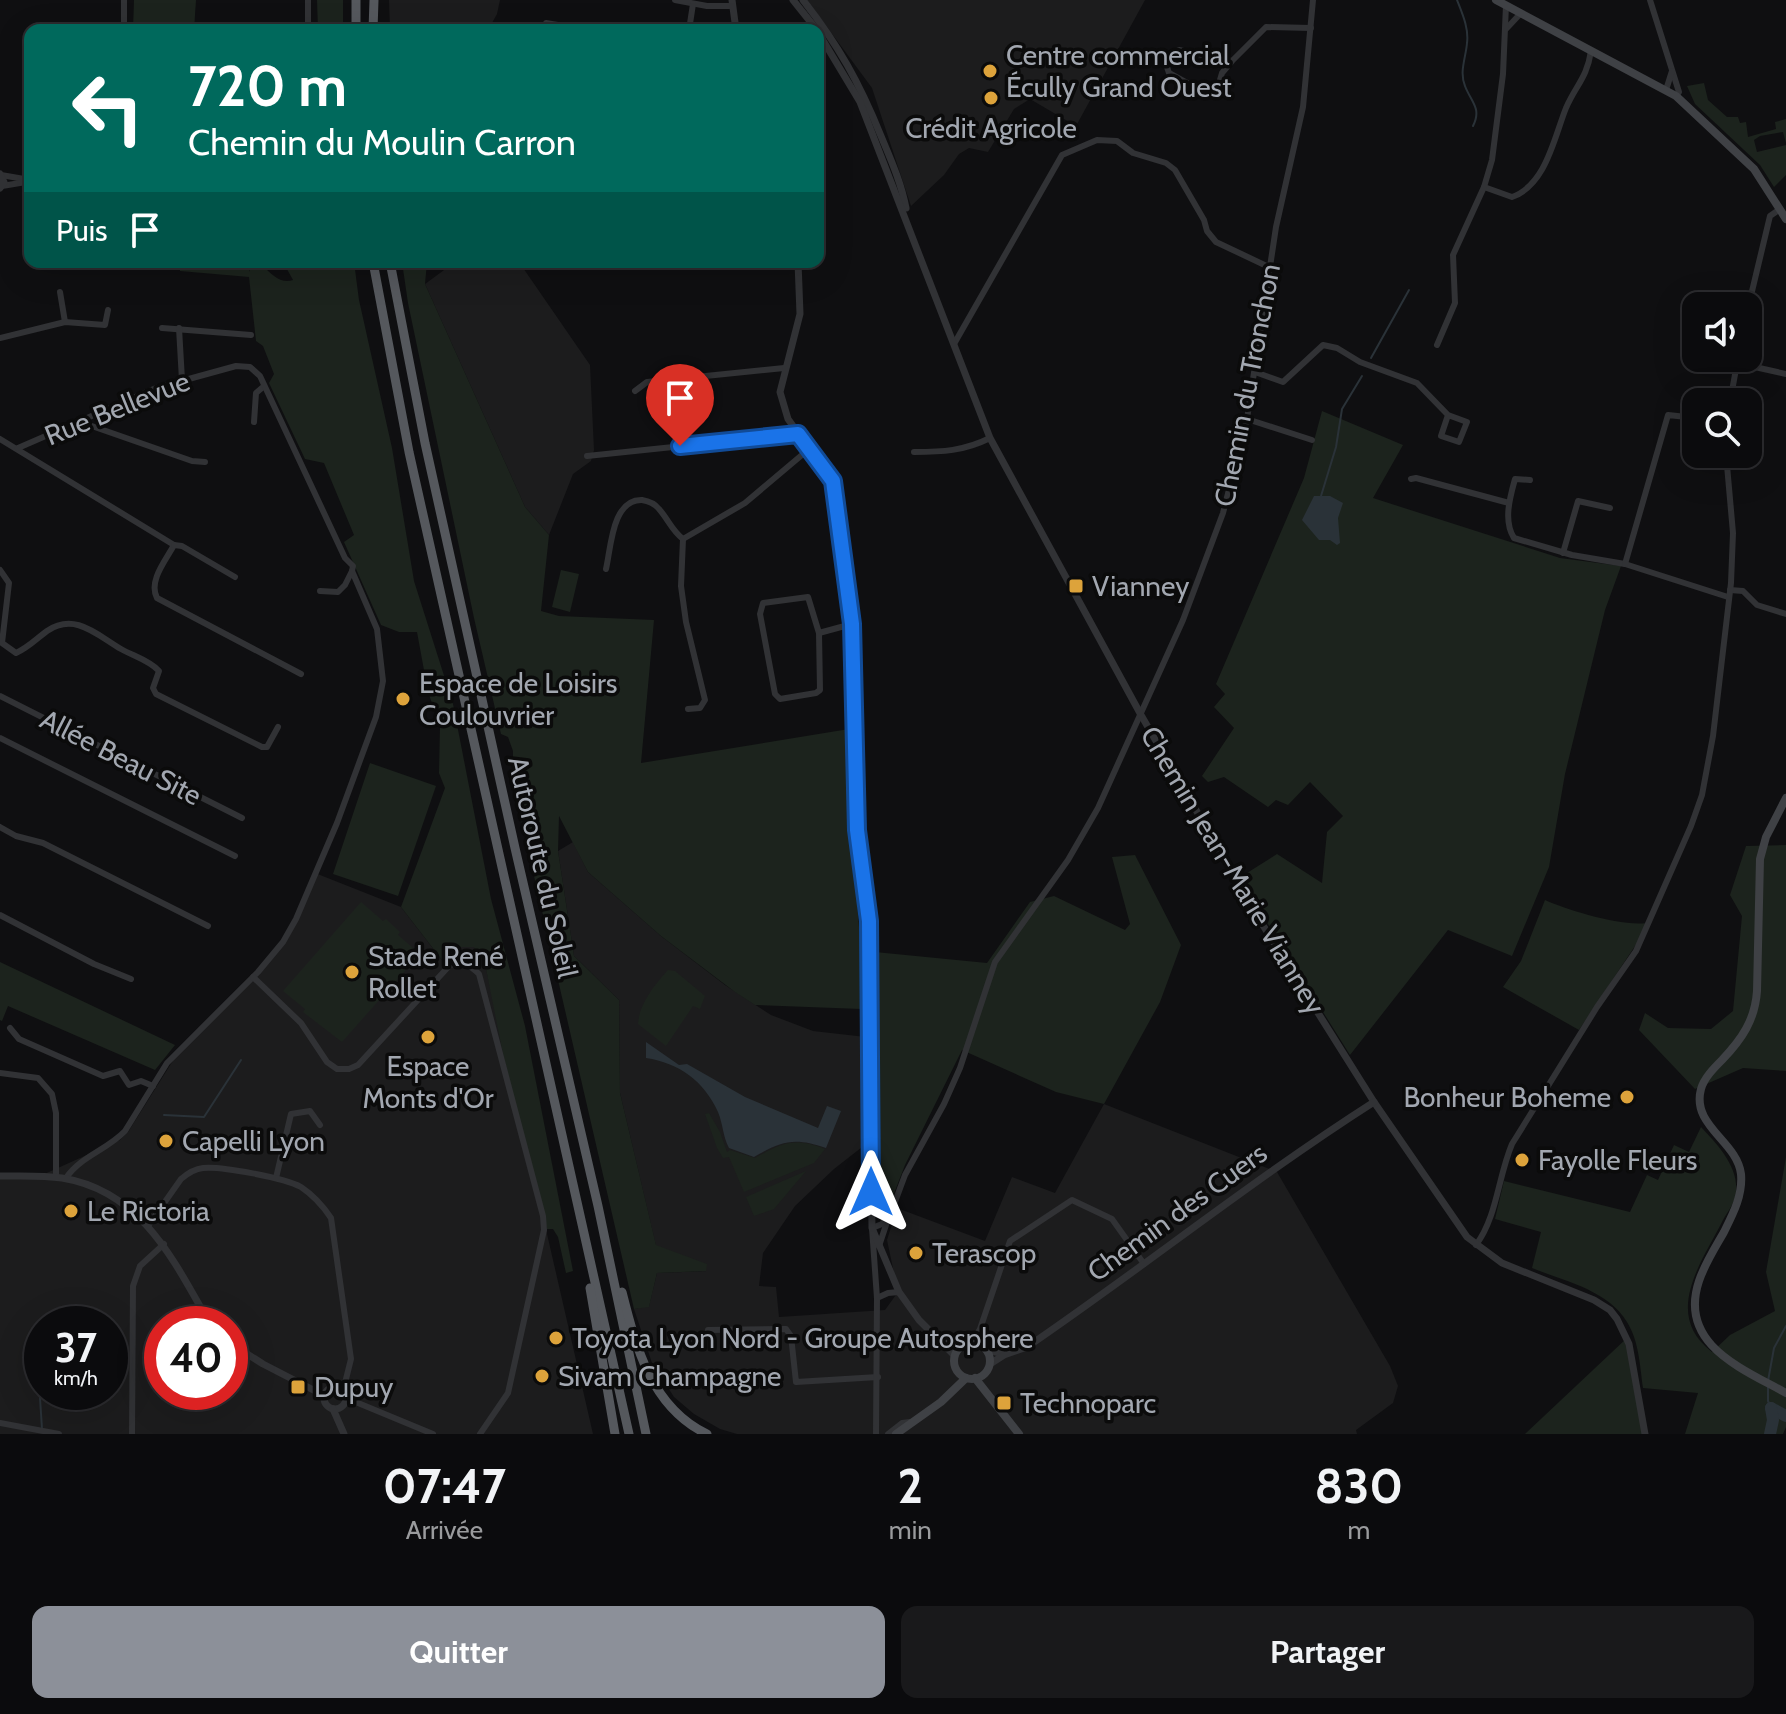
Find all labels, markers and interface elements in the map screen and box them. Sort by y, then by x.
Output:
place label: Centre commercial Écully Grand Ouest [1006,38,1232,104]
text: 720 m [188,52,347,120]
icon: left [56,56,160,160]
marker: Centre commercial Écully Grand Ouest [981,62,999,80]
marker: Crédit Agricole [982,89,1000,107]
place label: Crédit Agricole [905,111,1077,145]
text: Chemin du Moulin Carron [188,120,576,164]
icon: arrive [123,208,167,252]
text: Puis [56,212,107,249]
street label: Chemin du Tronchon [1207,261,1287,509]
map controls [1682,292,1762,468]
button: sound [1682,292,1762,372]
street label: Rue Bellevue [40,364,194,452]
pin [646,364,714,446]
icon: arrive [658,376,702,420]
button: search [1682,388,1762,468]
place label: Vianney [1092,569,1189,603]
marker: Vianney [1067,577,1085,595]
place label: Espace de Loisirs Coulouvrier [419,666,617,732]
marker: Espace de Loisirs Coulouvrier [394,690,412,708]
street label: Allée Beau Site [35,702,207,812]
street label: Chemin Jean-Marie Vianney [1133,720,1333,1020]
street label: Autoroute du Soleil [501,753,585,982]
place label: Stade René Rollet [368,939,504,1005]
marker: Stade René Rollet [343,963,361,981]
marker: Espace Monts d'Or [419,1028,437,1046]
place label: Espace Monts d'Or [362,1049,494,1115]
place label: Bonheur Boheme [1403,1080,1611,1114]
marker: Bonheur Boheme [1618,1088,1636,1106]
place label: Capelli Lyon [182,1124,325,1158]
marker: Capelli Lyon [157,1132,175,1150]
street label: Chemin des Cuers [1081,1136,1273,1288]
place label: Fayolle Fleurs [1538,1143,1697,1177]
position arrow [829,1150,913,1234]
marker: Fayolle Fleurs [1513,1151,1531,1169]
place label: Le Rictoria [87,1194,210,1228]
marker: Le Rictoria [62,1202,80,1220]
place label: Terascop [932,1236,1036,1270]
marker: Terascop [907,1244,925,1262]
speed limit sign: 40 [144,1306,248,1410]
place label: Toyota Lyon Nord - Groupe Autosphere [572,1321,1034,1355]
text: 37 [55,1323,97,1372]
marker: Toyota Lyon Nord - Groupe Autosphere [547,1329,565,1347]
place label: Sivam Champagne [558,1359,781,1393]
text: km/h [54,1366,98,1390]
marker: Sivam Champagne [533,1367,551,1385]
place label: Dupuy [314,1370,393,1404]
marker: Dupuy [289,1378,307,1396]
place label: Technoparc [1020,1386,1156,1420]
marker: Technoparc [995,1394,1013,1412]
text: 07:47 [383,1457,506,1515]
text: 2 [898,1457,923,1515]
text: 830 [1314,1457,1403,1515]
text: Arrivée [406,1514,483,1546]
text: min [889,1514,932,1546]
text: m [1347,1514,1370,1546]
button: Quitter [32,1606,885,1698]
button: Partager [901,1606,1754,1698]

